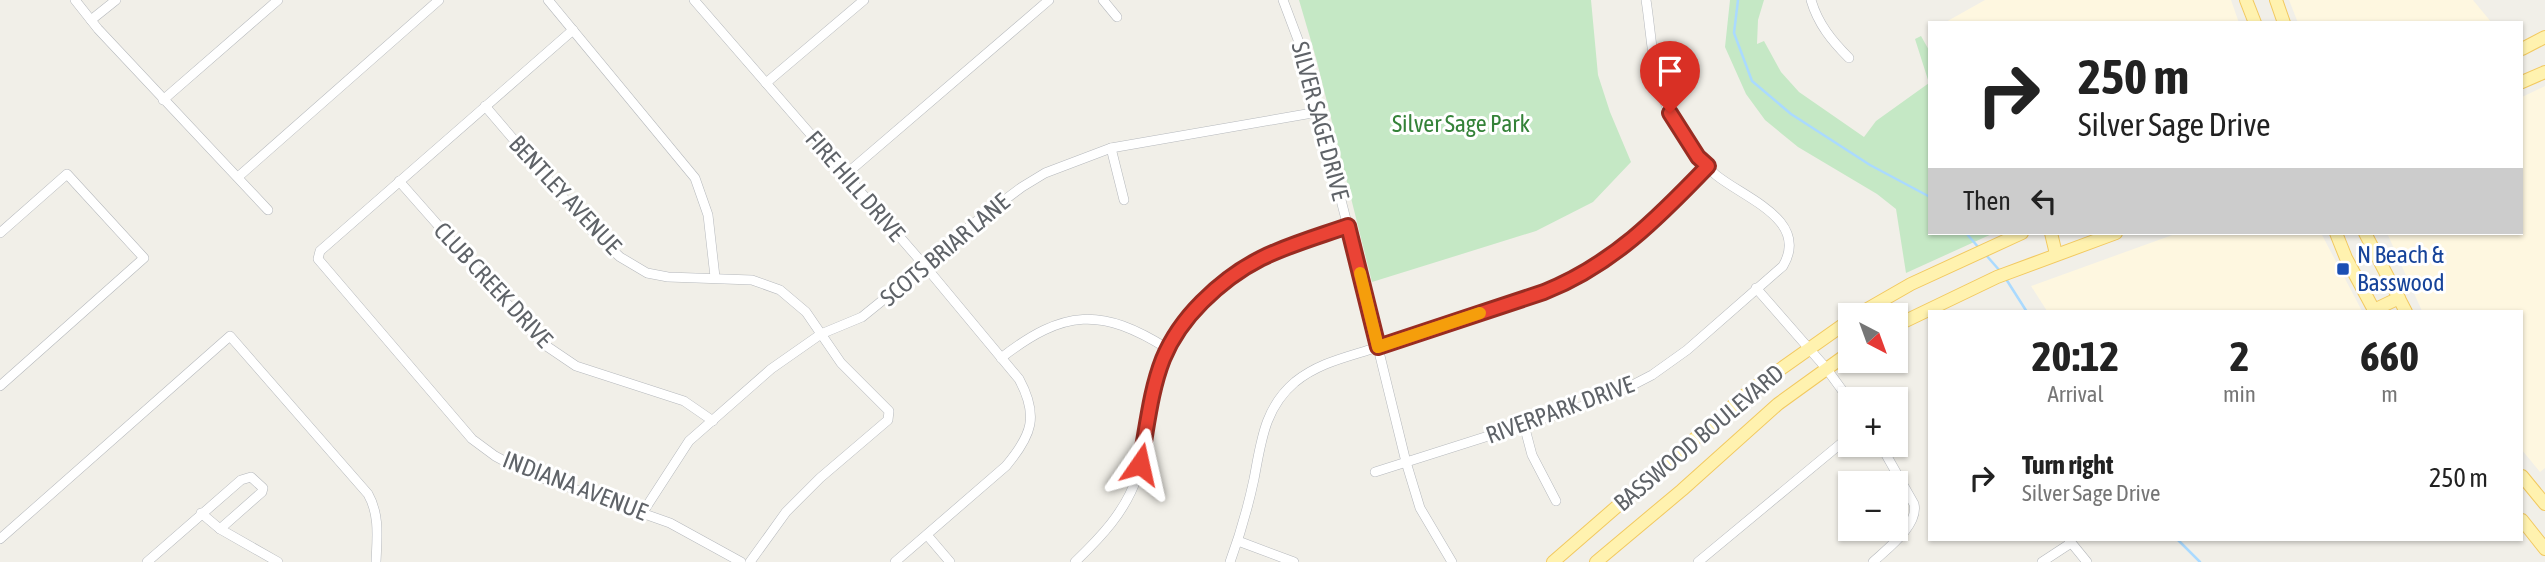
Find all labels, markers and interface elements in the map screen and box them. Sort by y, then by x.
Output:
street label: SILVER SAGE DRIVE [1286,39,1355,203]
pin [1640,41,1700,113]
text: 250 m [2078,48,2189,104]
icon: right [1963,49,2054,140]
icon: arrive [1651,52,1689,90]
text: Silver Sage Drive [2078,106,2271,143]
park label: Silver Sage Park [1392,110,1530,137]
street label: FIRE HILL DRIVE [800,125,910,246]
street label: BENTLEY AVENUE [504,130,627,259]
icon: left [2025,182,2063,220]
text: Then [1963,186,2011,216]
street label: SCOTS BRIAR LANE [875,188,1015,311]
street label: CLUB CREEK DRIVE [429,217,558,353]
place label: N Beach & Basswood [2357,241,2445,296]
marker: N Beach & Basswood [2335,261,2351,277]
north arrow [1838,303,1908,373]
map controls [1838,303,1908,541]
text: 20:12 [2032,332,2119,380]
text: 2 [2230,332,2249,380]
text: 660 [2360,332,2419,380]
street label: BASSWOOD BOULEVARD [1609,359,1789,516]
street label: RIVERPARK DRIVE [1482,370,1637,449]
text: Arrival [2047,381,2104,407]
text: min [2223,381,2256,407]
text: m [2381,381,2398,407]
button: + [1838,387,1908,457]
position arrow [1103,427,1177,501]
street label: INDIANA AVENUE [499,446,651,525]
text: Turn right [2022,450,2113,480]
icon: right [1963,459,2001,497]
text: 250 m [2429,463,2488,493]
button: − [1838,471,1908,541]
text: Silver Sage Drive [2022,480,2160,506]

